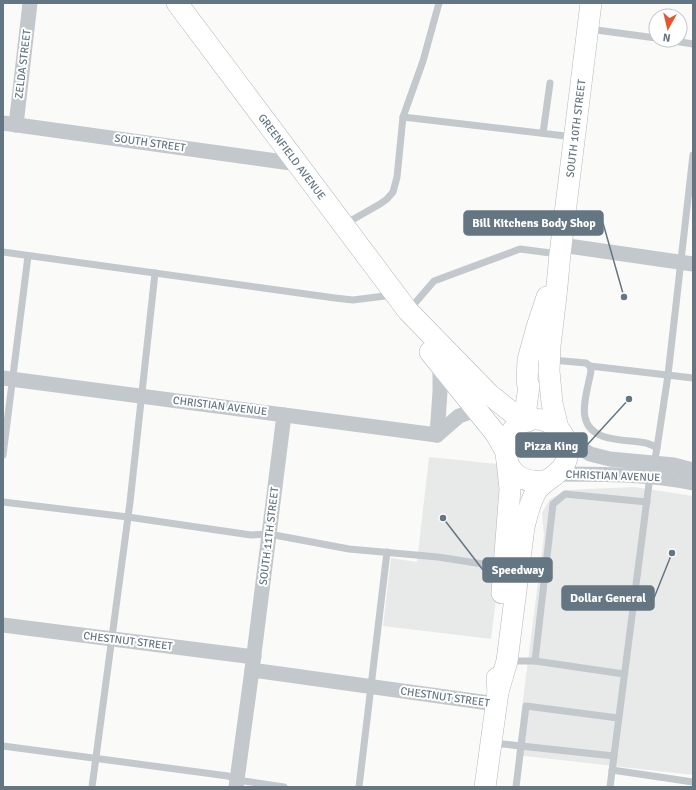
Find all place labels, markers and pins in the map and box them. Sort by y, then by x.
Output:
callout: Bill Kitchens Body Shop [464,211,603,235]
callout: Pizza King [516,433,587,457]
callout: Speedway [483,558,552,582]
callout: Dollar General [562,586,654,610]

